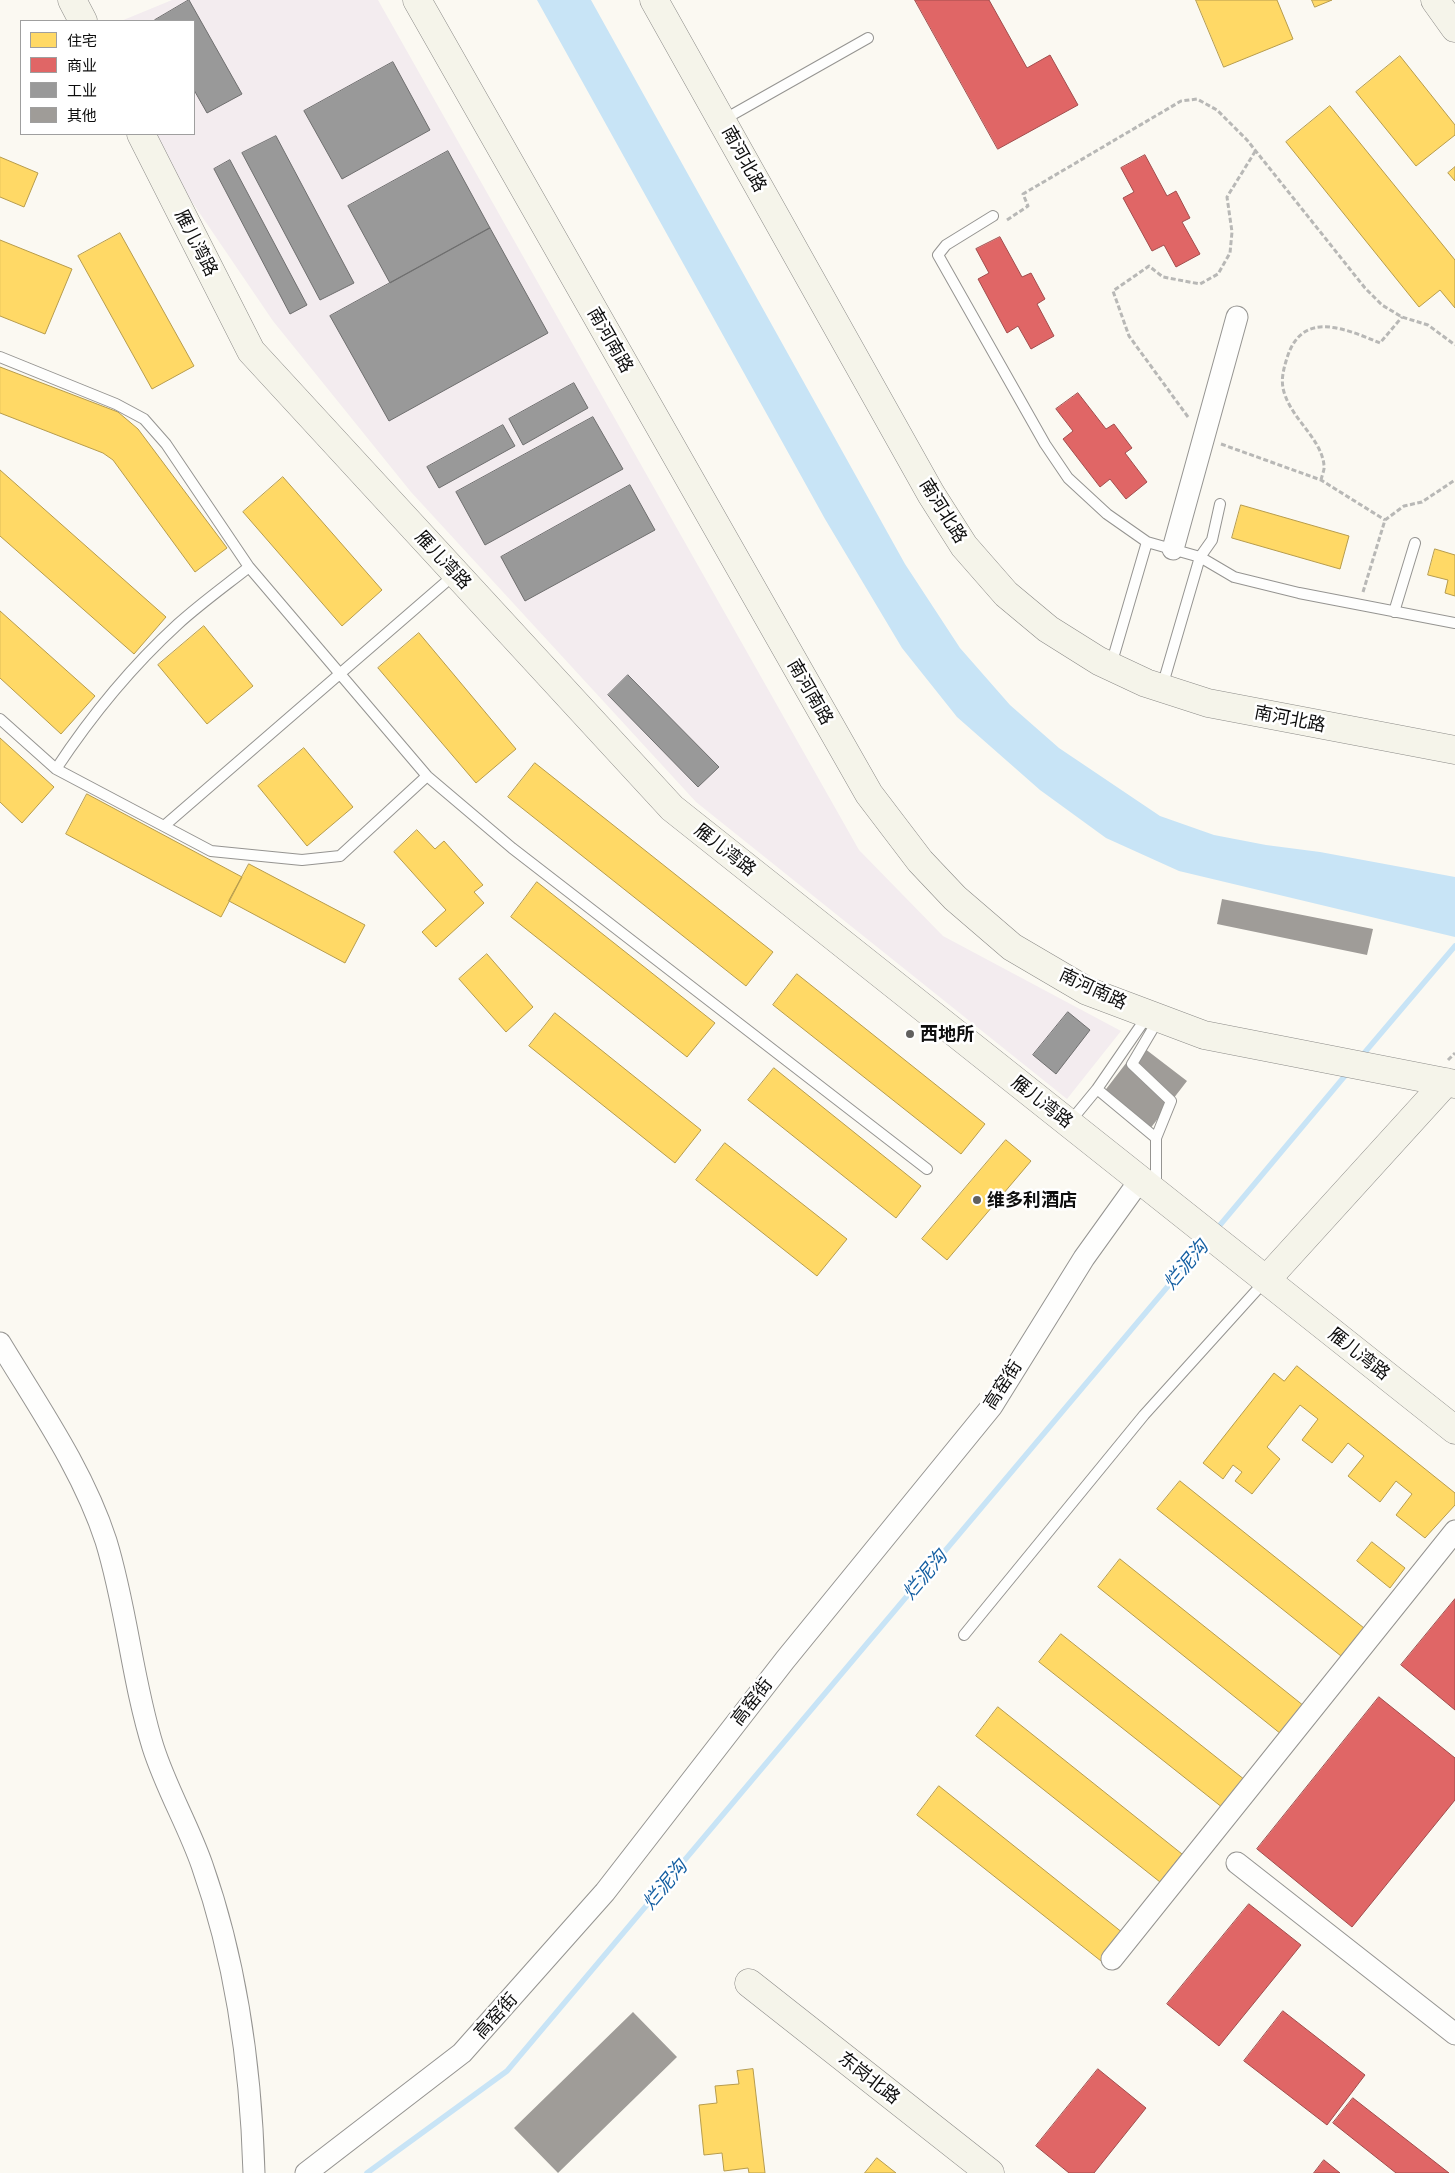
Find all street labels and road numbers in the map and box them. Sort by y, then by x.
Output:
street label: 南河北路 [717,122,771,196]
street label: 雁儿湾路 [170,206,222,280]
street label: 南河南路 [583,303,637,377]
street label: 南河北路 [915,475,971,547]
street label: 雁儿湾路 [411,526,475,594]
street label: 南河南路 [783,655,837,729]
street label: 南河北路 [1253,702,1327,736]
street label: 雁儿湾路 [690,819,760,881]
street label: 南河南路 [1056,964,1130,1014]
street label: 雁儿湾路 [1007,1071,1077,1133]
street label: 雁儿湾路 [1324,1323,1394,1385]
street label: 高窑街 [979,1356,1027,1414]
street label: 高窑街 [727,1674,777,1730]
street label: 高窑街 [470,1989,522,2043]
street label: 东岗北路 [834,2047,904,2109]

